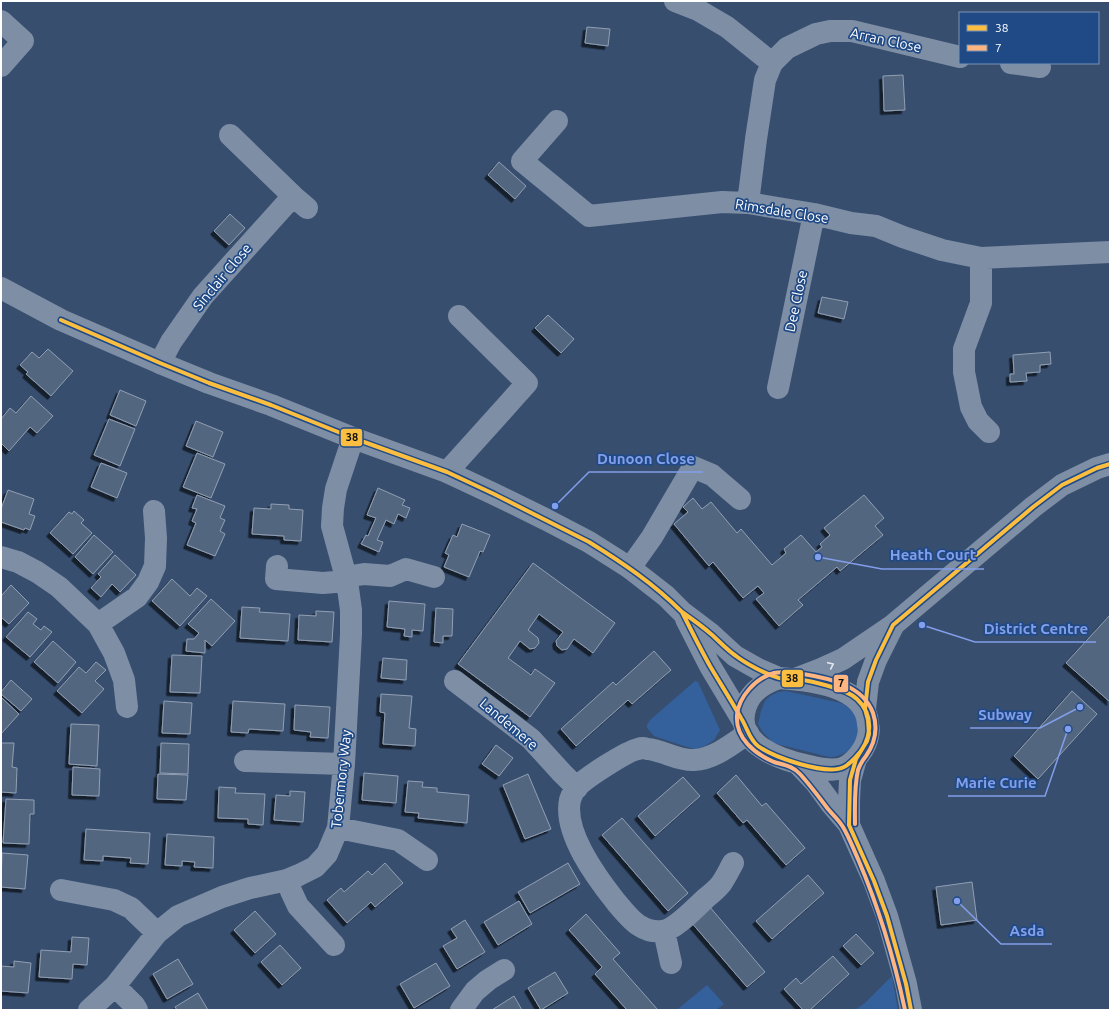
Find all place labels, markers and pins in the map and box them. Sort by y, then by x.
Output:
callout: Dunoon Close [589,445,703,472]
callout: Heath Court [882,542,984,569]
callout: District Centre [975,615,1096,642]
callout: Subway [970,701,1040,728]
callout: Marie Curie [948,769,1045,796]
callout: Asda [1001,917,1052,944]

